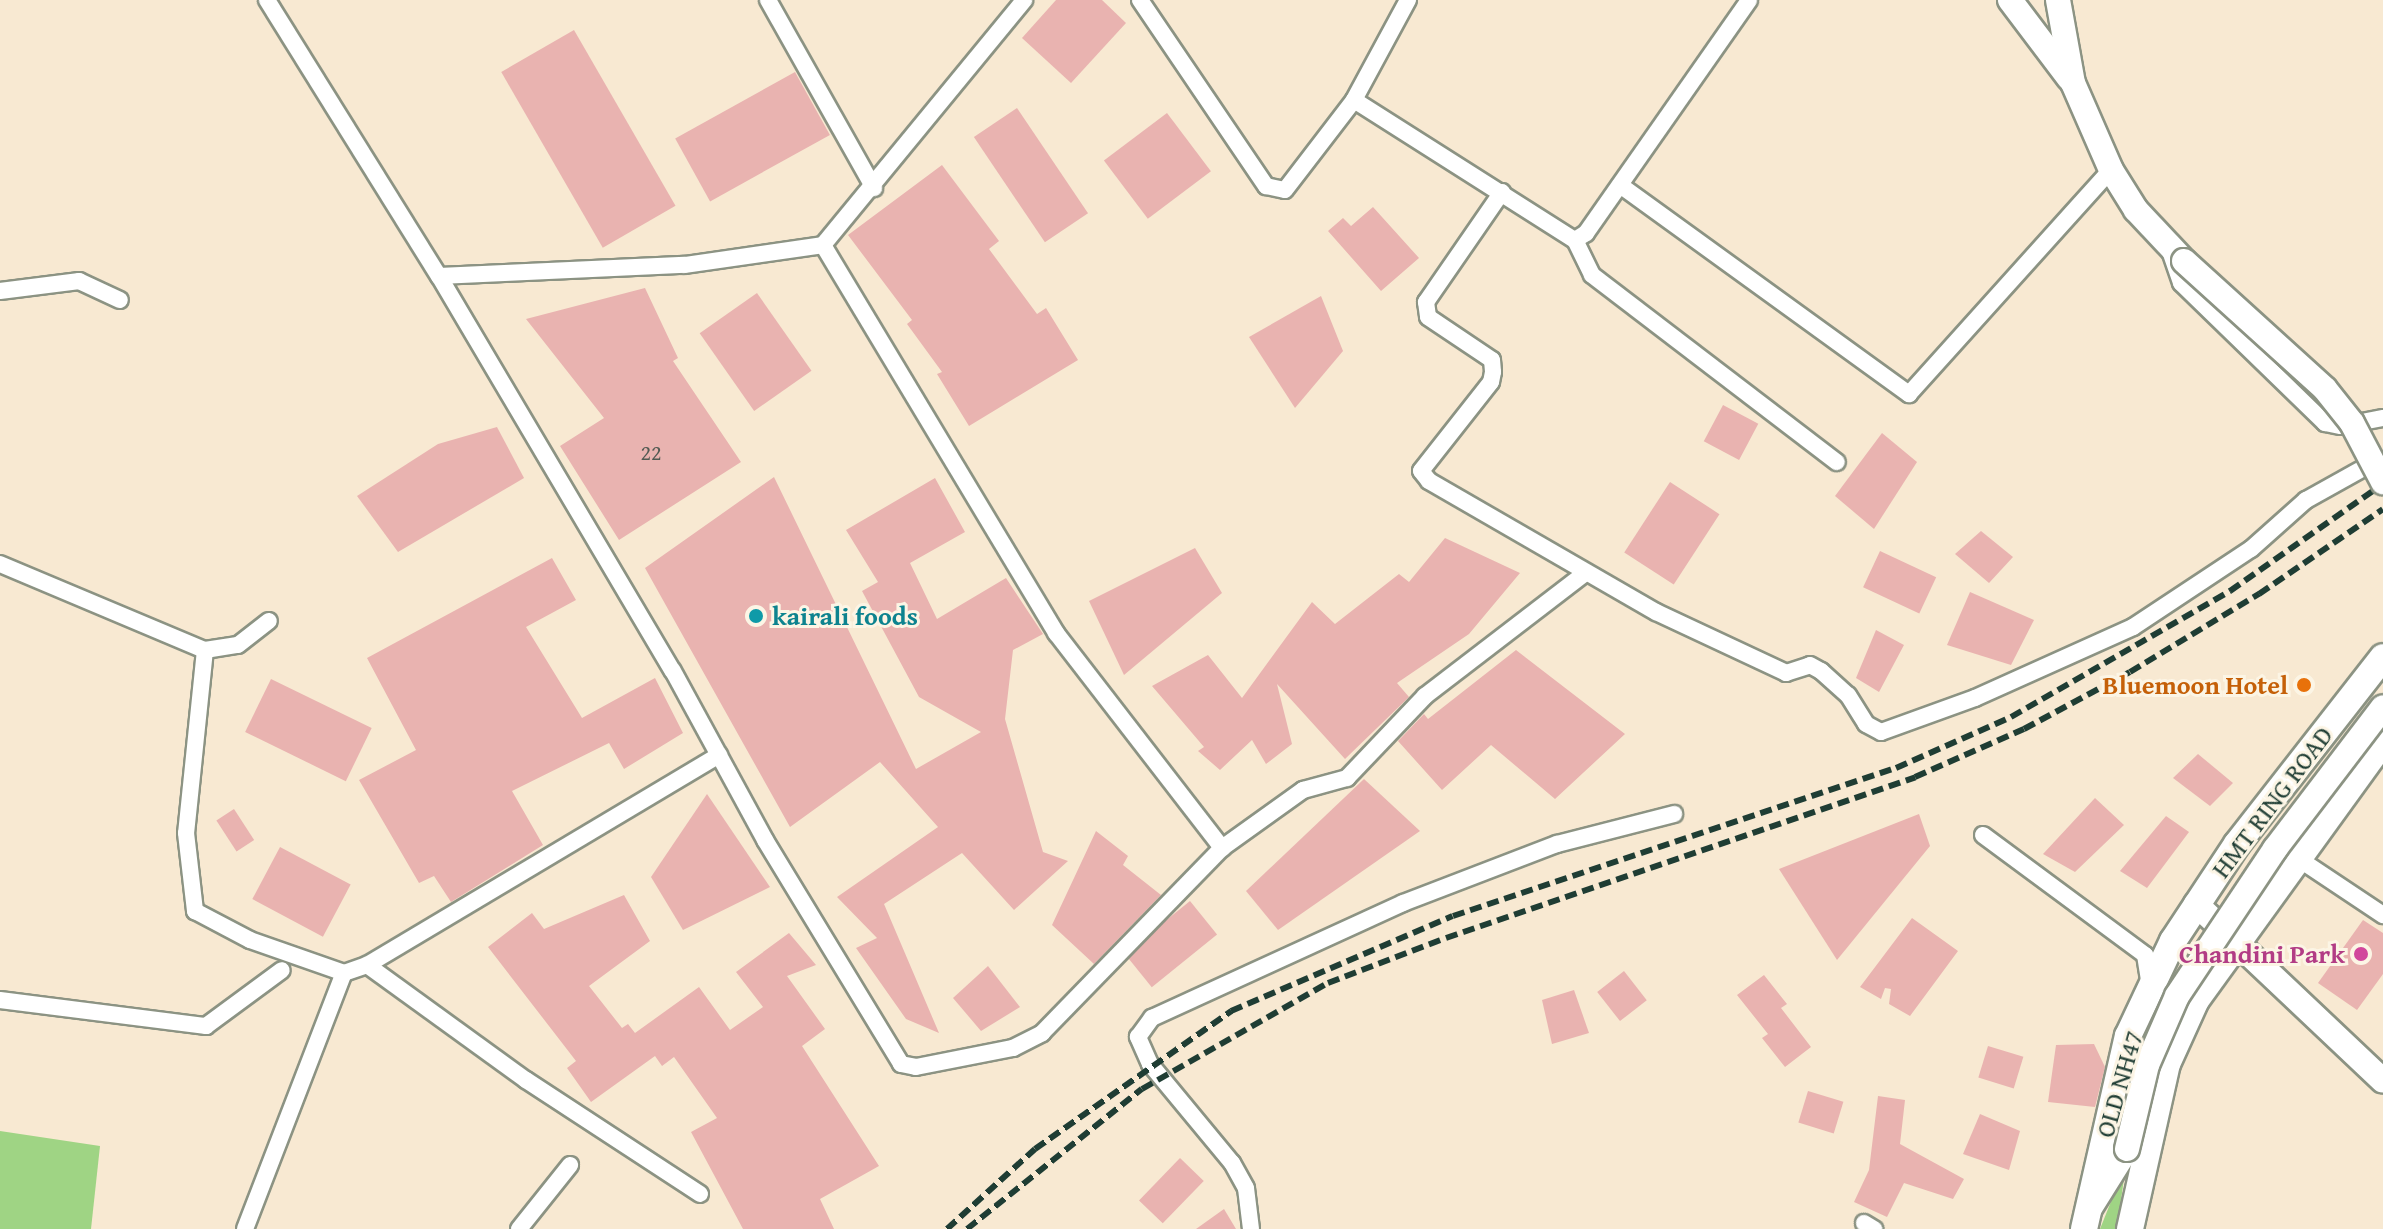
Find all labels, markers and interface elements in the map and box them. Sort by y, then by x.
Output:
house number: 22 [640,440,662,466]
place label: kairali foods [772,600,918,632]
marker: kairali foods [747,607,765,625]
place label: Bluemoon Hotel [2103,669,2288,701]
marker: Bluemoon Hotel [2295,676,2313,694]
street label: HMT RING ROAD [2205,720,2339,884]
place label: Chandini Park [2179,938,2345,970]
marker: Chandini Park [2352,945,2370,963]
street label: OLD NH47 [2089,1027,2149,1141]

